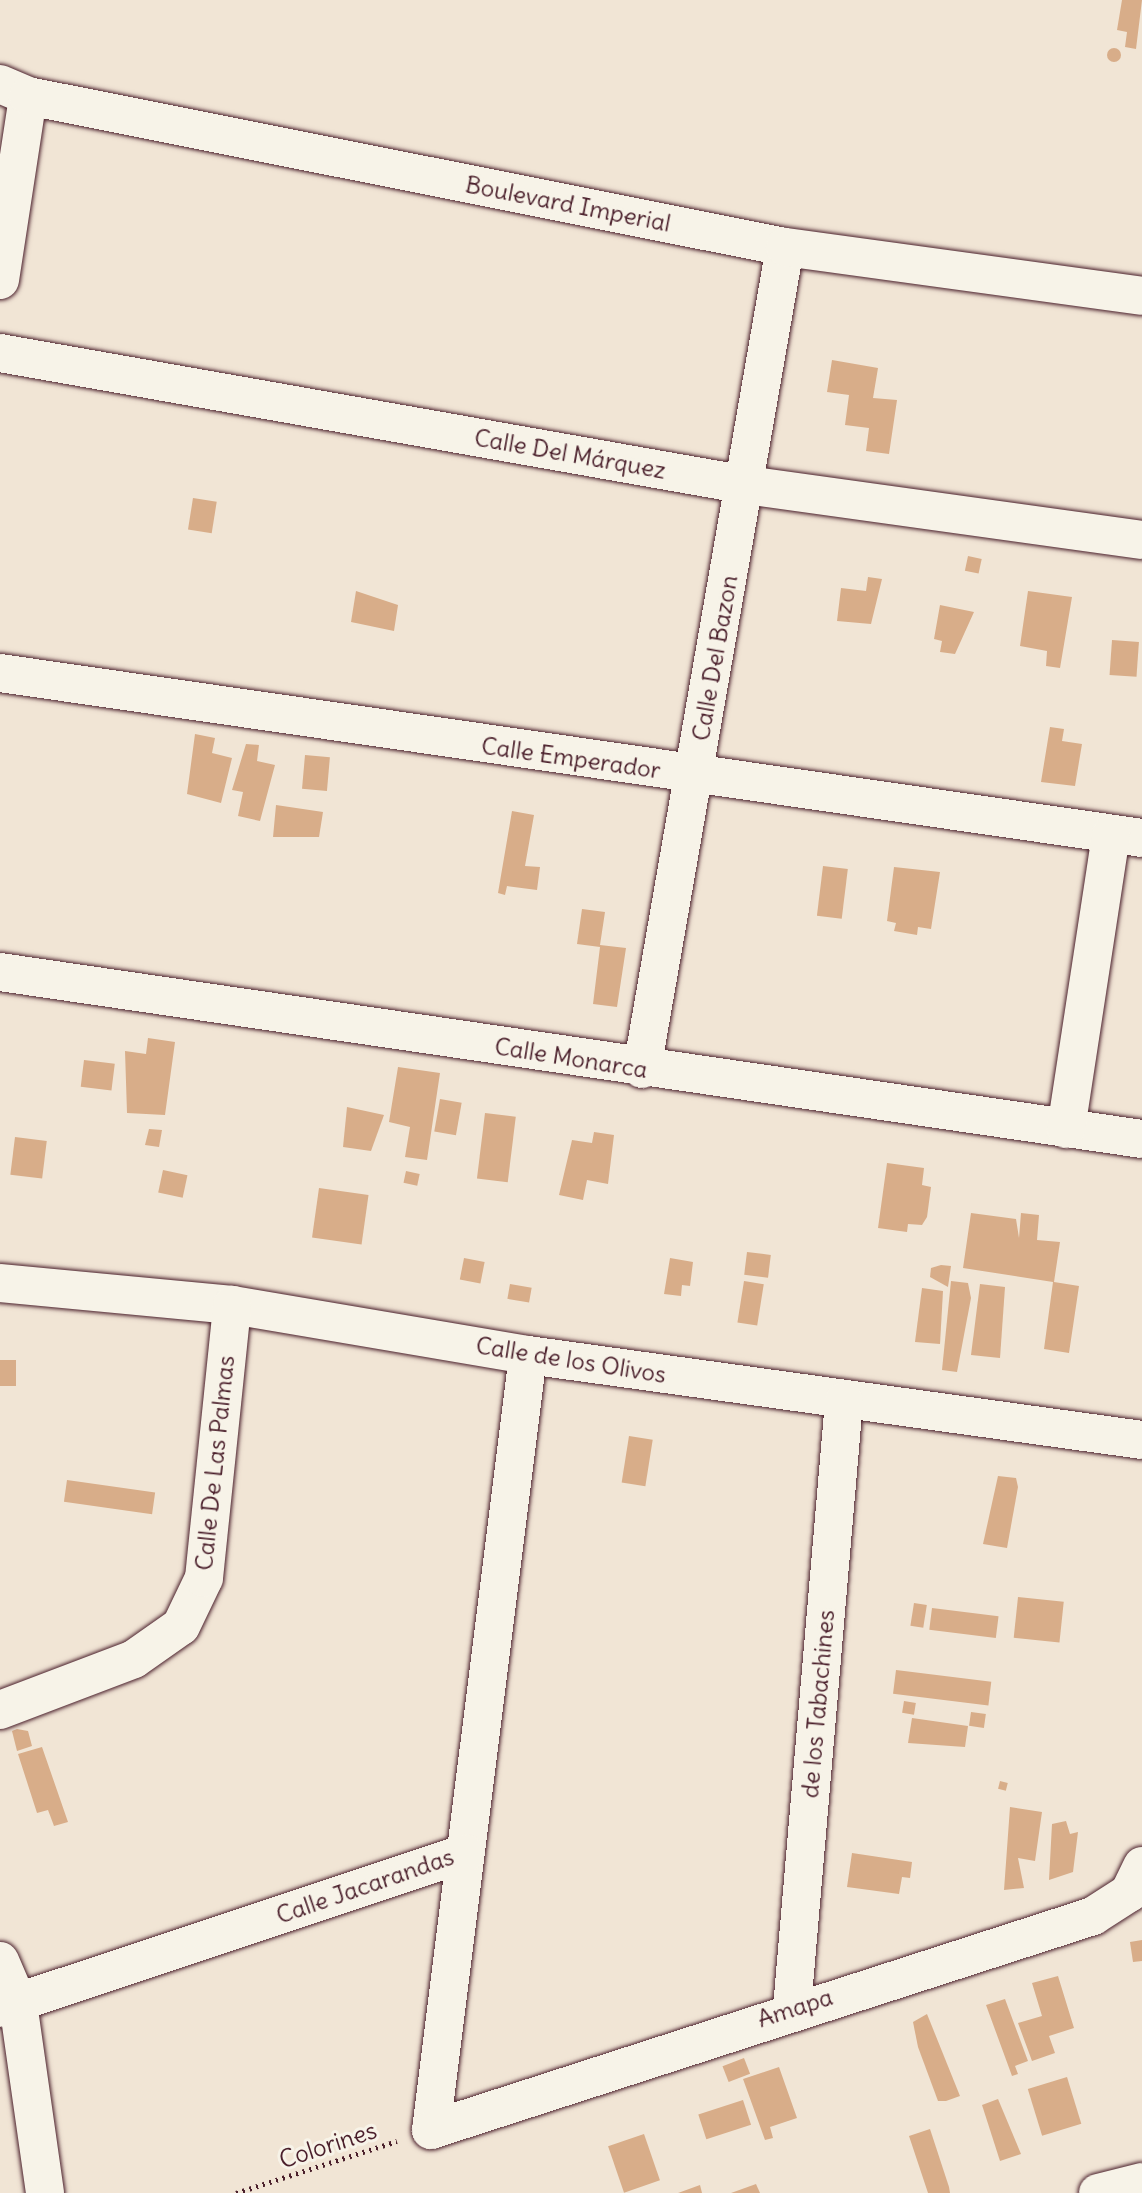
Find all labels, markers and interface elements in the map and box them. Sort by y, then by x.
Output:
street label: Boulevard Imperial [463,170,673,238]
street label: Calle Del Márquez [472,423,668,485]
street label: Calle Del Bazon [686,573,744,743]
street label: Calle Emperador [479,731,663,785]
street label: Calle Monarca [493,1032,649,1084]
street label: Calle de los Olivos [474,1331,668,1389]
street label: Calle De Las Palmas [189,1354,241,1572]
street label: de los Tabachines [795,1609,841,1799]
street label: Calle Jacarandas [272,1842,458,1930]
street label: Amapa [754,1982,836,2034]
street label: Colorines [276,2116,380,2174]

